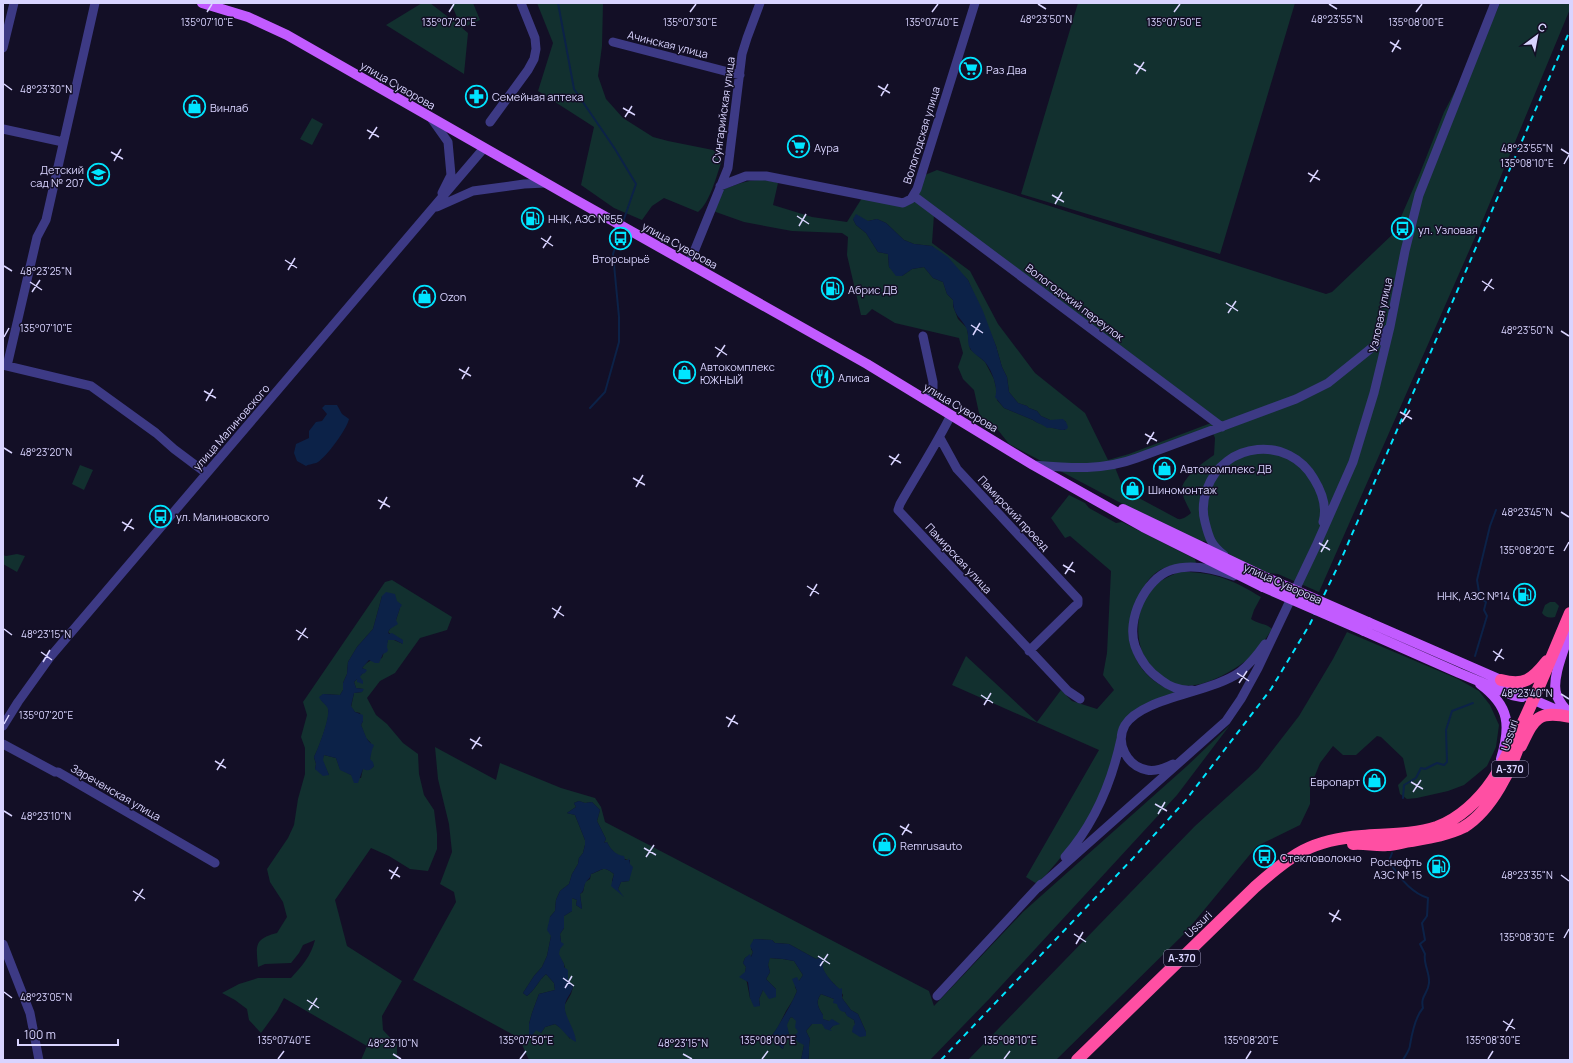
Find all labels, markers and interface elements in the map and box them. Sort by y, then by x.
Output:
text: 48°23'50"N [1020,12,1072,26]
text: 48°23'55"N [1311,12,1363,26]
text: 135°07'10"E [181,15,234,29]
text: 135°07'20"E [422,15,476,29]
text: 135°07'30"E [663,15,717,29]
text: 135°07'40"E [905,15,959,29]
text: 135°07'50"E [1147,15,1202,29]
text: 135°08'00"E [1388,15,1444,29]
north arrow [1517,16,1557,56]
text: С [1535,19,1550,36]
street label: Ачинская улица [626,27,710,61]
street label: Сунгарийская улица [708,56,738,164]
supermarket icon: Раз Два [958,56,984,82]
street label: улица Суворова [358,57,438,113]
place label: Раз Два [986,62,1027,77]
text: 48°23'30"N [20,82,72,96]
pharmacy icon: Семейная аптека [464,83,490,109]
street label: Вологодская улица [899,84,943,186]
place label: Семейная аптека [492,89,583,104]
shop icon: Винлаб [182,94,208,120]
place label: Винлаб [210,100,248,115]
supermarket icon: Аура [785,134,811,160]
place label: Аура [814,140,839,155]
text: 48°23'55"N [1501,141,1553,155]
text: 135°08'10"E [1500,156,1554,170]
place label: Детский сад № 207 [30,162,84,190]
school or university icon: Детский сад № 207 [86,162,112,188]
fuel station icon: ННК, АЗС №55 [520,205,546,231]
place label: ННК, АЗС №55 [548,211,623,226]
bus stop icon: ул. Узловая [1389,216,1415,242]
street label: улица Суворова [639,218,721,272]
place label: ул. Узловая [1418,222,1478,237]
bus stop icon: Вторсырьё [608,225,634,251]
place label: Вторсырьё [592,251,650,266]
street label: Вологодский переулок [1023,260,1128,344]
text: 48°23'25"N [20,264,72,278]
fuel station icon: Абрис ДВ [819,276,845,302]
street label: Узловая улица [1365,276,1395,354]
place label: Абрис ДВ [848,282,898,297]
shop icon: Ozon [412,283,438,309]
place label: Ozon [440,289,466,304]
text: 135°07'10"E [20,321,73,335]
text: 48°23'50"N [1501,323,1553,337]
shop icon: Автокомплекс ЮЖНЫЙ [672,359,698,385]
place label: Автокомплекс ЮЖНЫЙ [700,359,775,387]
restaurant icon: Алиса [809,364,835,390]
place label: Алиса [838,370,870,385]
street label: улица Суворова [921,379,1001,435]
street label: улица Малиновского [189,380,273,473]
text: 48°23'20"N [20,445,72,459]
shop icon: Автокомплекс ДВ [1152,455,1178,481]
place label: Автокомплекс ДВ [1180,461,1272,476]
street label: Памирский проезд [975,472,1053,554]
shop icon: Шиномонтаж [1120,476,1146,502]
place label: Шиномонтаж [1148,482,1217,497]
bus stop icon: ул. Малиновского [147,503,173,529]
text: 48°23'45"N [1502,505,1553,519]
place label: ул. Малиновского [176,509,270,524]
street label: Памирская улица [922,520,996,596]
text: 135°08'20"E [1499,543,1555,557]
street label: улица Суворова [1241,559,1325,607]
fuel station icon: ННК, АЗС №14 [1512,582,1538,608]
place label: ННК, АЗС №14 [1437,588,1510,603]
text: 48°23'15"N [21,627,71,641]
text: 48°23'40"N [1501,686,1553,700]
text: 135°07'20"E [19,708,73,722]
street label: Ussuri [1497,717,1521,753]
street label: Зареченская улица [68,760,164,824]
road number: А-370 [1492,761,1528,777]
shop icon: Европарт [1362,768,1388,794]
place label: Европарт [1310,774,1360,789]
text: 48°23'10"N [21,809,71,823]
shop icon: Remrusauto [872,832,898,858]
place label: Remrusauto [900,838,963,853]
bus stop icon: Стекловолокно [1252,844,1278,870]
place label: Стекловолокно [1280,850,1362,865]
place label: Роснефть АЗС № 15 [1371,854,1422,882]
fuel station icon: Роснефть АЗС № 15 [1425,854,1451,880]
text: 48°23'35"N [1501,868,1553,882]
street label: Ussuri [1181,907,1215,941]
text: 135°08'30"E [1500,930,1555,944]
road number: А-370 [1164,950,1200,966]
text: 48°23'05"N [20,990,72,1004]
scale bar [18,1021,118,1047]
text: 100 m [24,1026,56,1043]
text: 135°07'40"E [257,1033,311,1047]
text: 135°07'50"E [499,1033,554,1047]
text: 135°08'00"E [740,1033,796,1047]
text: 135°08'10"E [983,1033,1037,1047]
text: 135°08'20"E [1223,1033,1279,1047]
text: 135°08'30"E [1466,1033,1521,1047]
text: 48°23'10"N [368,1036,418,1050]
text: 48°23'15"N [658,1036,708,1050]

